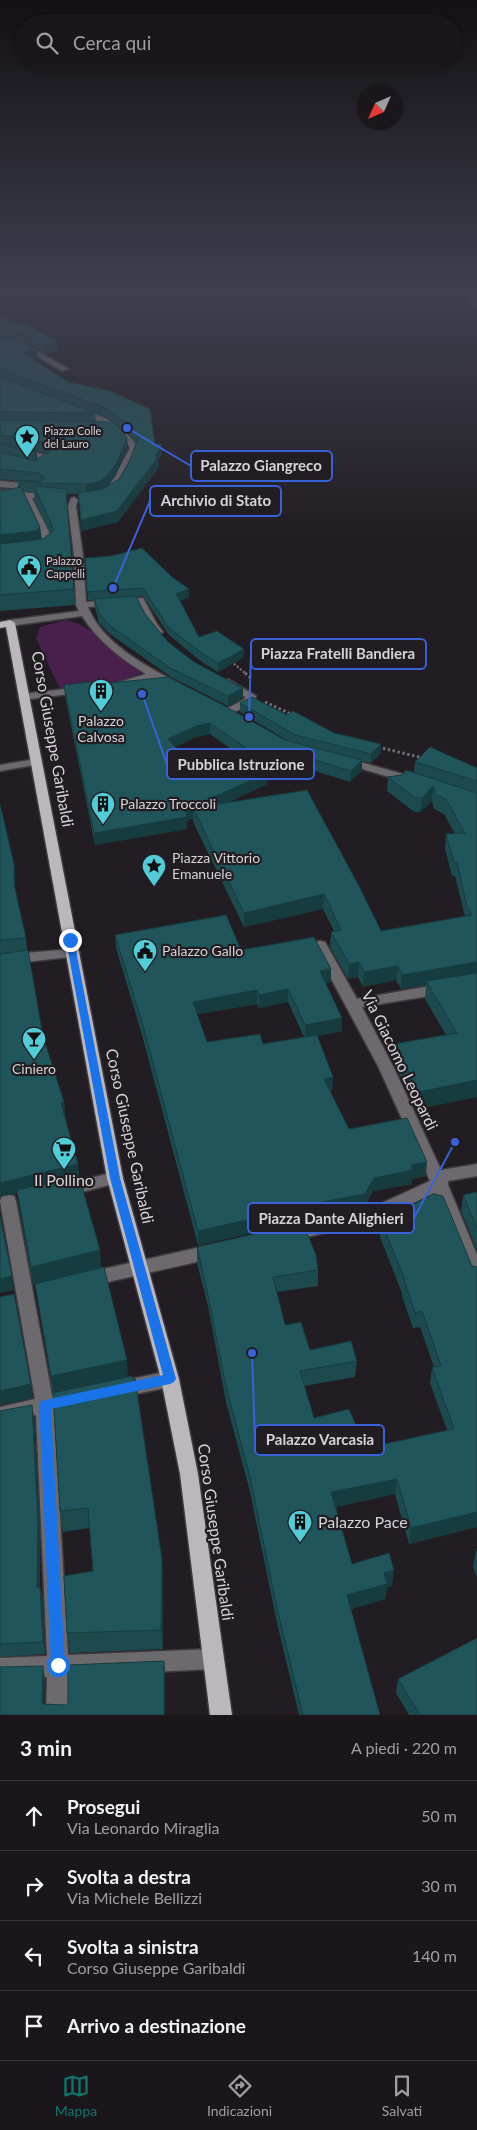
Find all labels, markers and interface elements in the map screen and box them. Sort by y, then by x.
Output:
search box [15,15,462,70]
icon: search [33,29,61,57]
text: Cerca qui [73,31,151,54]
north arrow [357,85,402,130]
place icon: Piazza Colle del Lauro [14,424,40,458]
place label: Piazza Colle del Lauro [44,424,102,450]
callout: Palazzo Giangreco [191,451,332,481]
text: Palazzo Giangreco [200,456,322,474]
callout: Archivio di Stato [150,486,281,516]
text: Archivio di Stato [160,491,272,509]
public building icon: Palazzo Cappelli [16,554,42,588]
place label: Palazzo Cappelli [46,554,85,580]
callout: Piazza Fratelli Bandiera [251,639,426,669]
text: Piazza Fratelli Bandiera [261,644,415,662]
street label: Corso Giuseppe Garibaldi [29,649,78,828]
building icon: Palazzo Calvosa [88,678,114,712]
place label: Palazzo Calvosa [77,712,125,745]
callout: Pubblica Istruzione [167,749,314,779]
text: Pubblica Istruzione [177,755,305,773]
building icon: Palazzo Troccoli [90,791,116,825]
place label: Palazzo Troccoli [120,795,216,812]
place label: Piazza Vittorio Emanuele [172,849,260,882]
place icon: Piazza Vittorio Emanuele [141,853,167,887]
route end [59,929,82,952]
public building icon: Palazzo Gallo [132,938,158,972]
place label: Palazzo Gallo [162,942,243,959]
street label: Via Giacomo Leopardi [358,987,443,1133]
bar icon: Ciniero [21,1026,47,1060]
street label: Corso Giuseppe Garibaldi [103,1047,158,1225]
place label: Ciniero [12,1060,56,1077]
supermarket icon: Il Pollino [51,1136,77,1170]
place label: Il Pollino [34,1170,94,1189]
callout: Piazza Dante Alighieri [248,1203,414,1233]
text: Piazza Dante Alighieri [258,1209,404,1227]
callout: Palazzo Varcasia [255,1425,384,1455]
text: Palazzo Varcasia [266,1430,374,1448]
street label: Corso Giuseppe Garibaldi [195,1442,238,1622]
building icon: Palazzo Pace [287,1509,313,1543]
place label: Palazzo Pace [318,1512,408,1531]
route start [47,1654,70,1677]
text: 3 min [20,1735,72,1760]
text: A piedi · 220 m [351,1738,457,1757]
text: Prosegui [67,1795,140,1818]
icon: ahead [20,1802,48,1830]
text: 50 m [421,1806,457,1825]
text: Via Leonardo Miraglia [67,1818,220,1837]
text: Svolta a destra [67,1865,191,1888]
icon: right [20,1872,48,1900]
text: 30 m [421,1876,457,1895]
text: Via Michele Bellizzi [67,1888,202,1907]
text: Svolta a sinistra [67,1935,199,1958]
icon: left [20,1942,48,1970]
text: 140 m [412,1946,457,1965]
text: Corso Giuseppe Garibaldi [67,1958,245,1977]
icon: arrive [20,2012,48,2040]
text: Arrivo a destinazione [67,2014,246,2037]
tab: Mappa [55,2072,97,2119]
tab: Indicazioni [207,2072,272,2119]
tab: Salvati [382,2072,422,2119]

